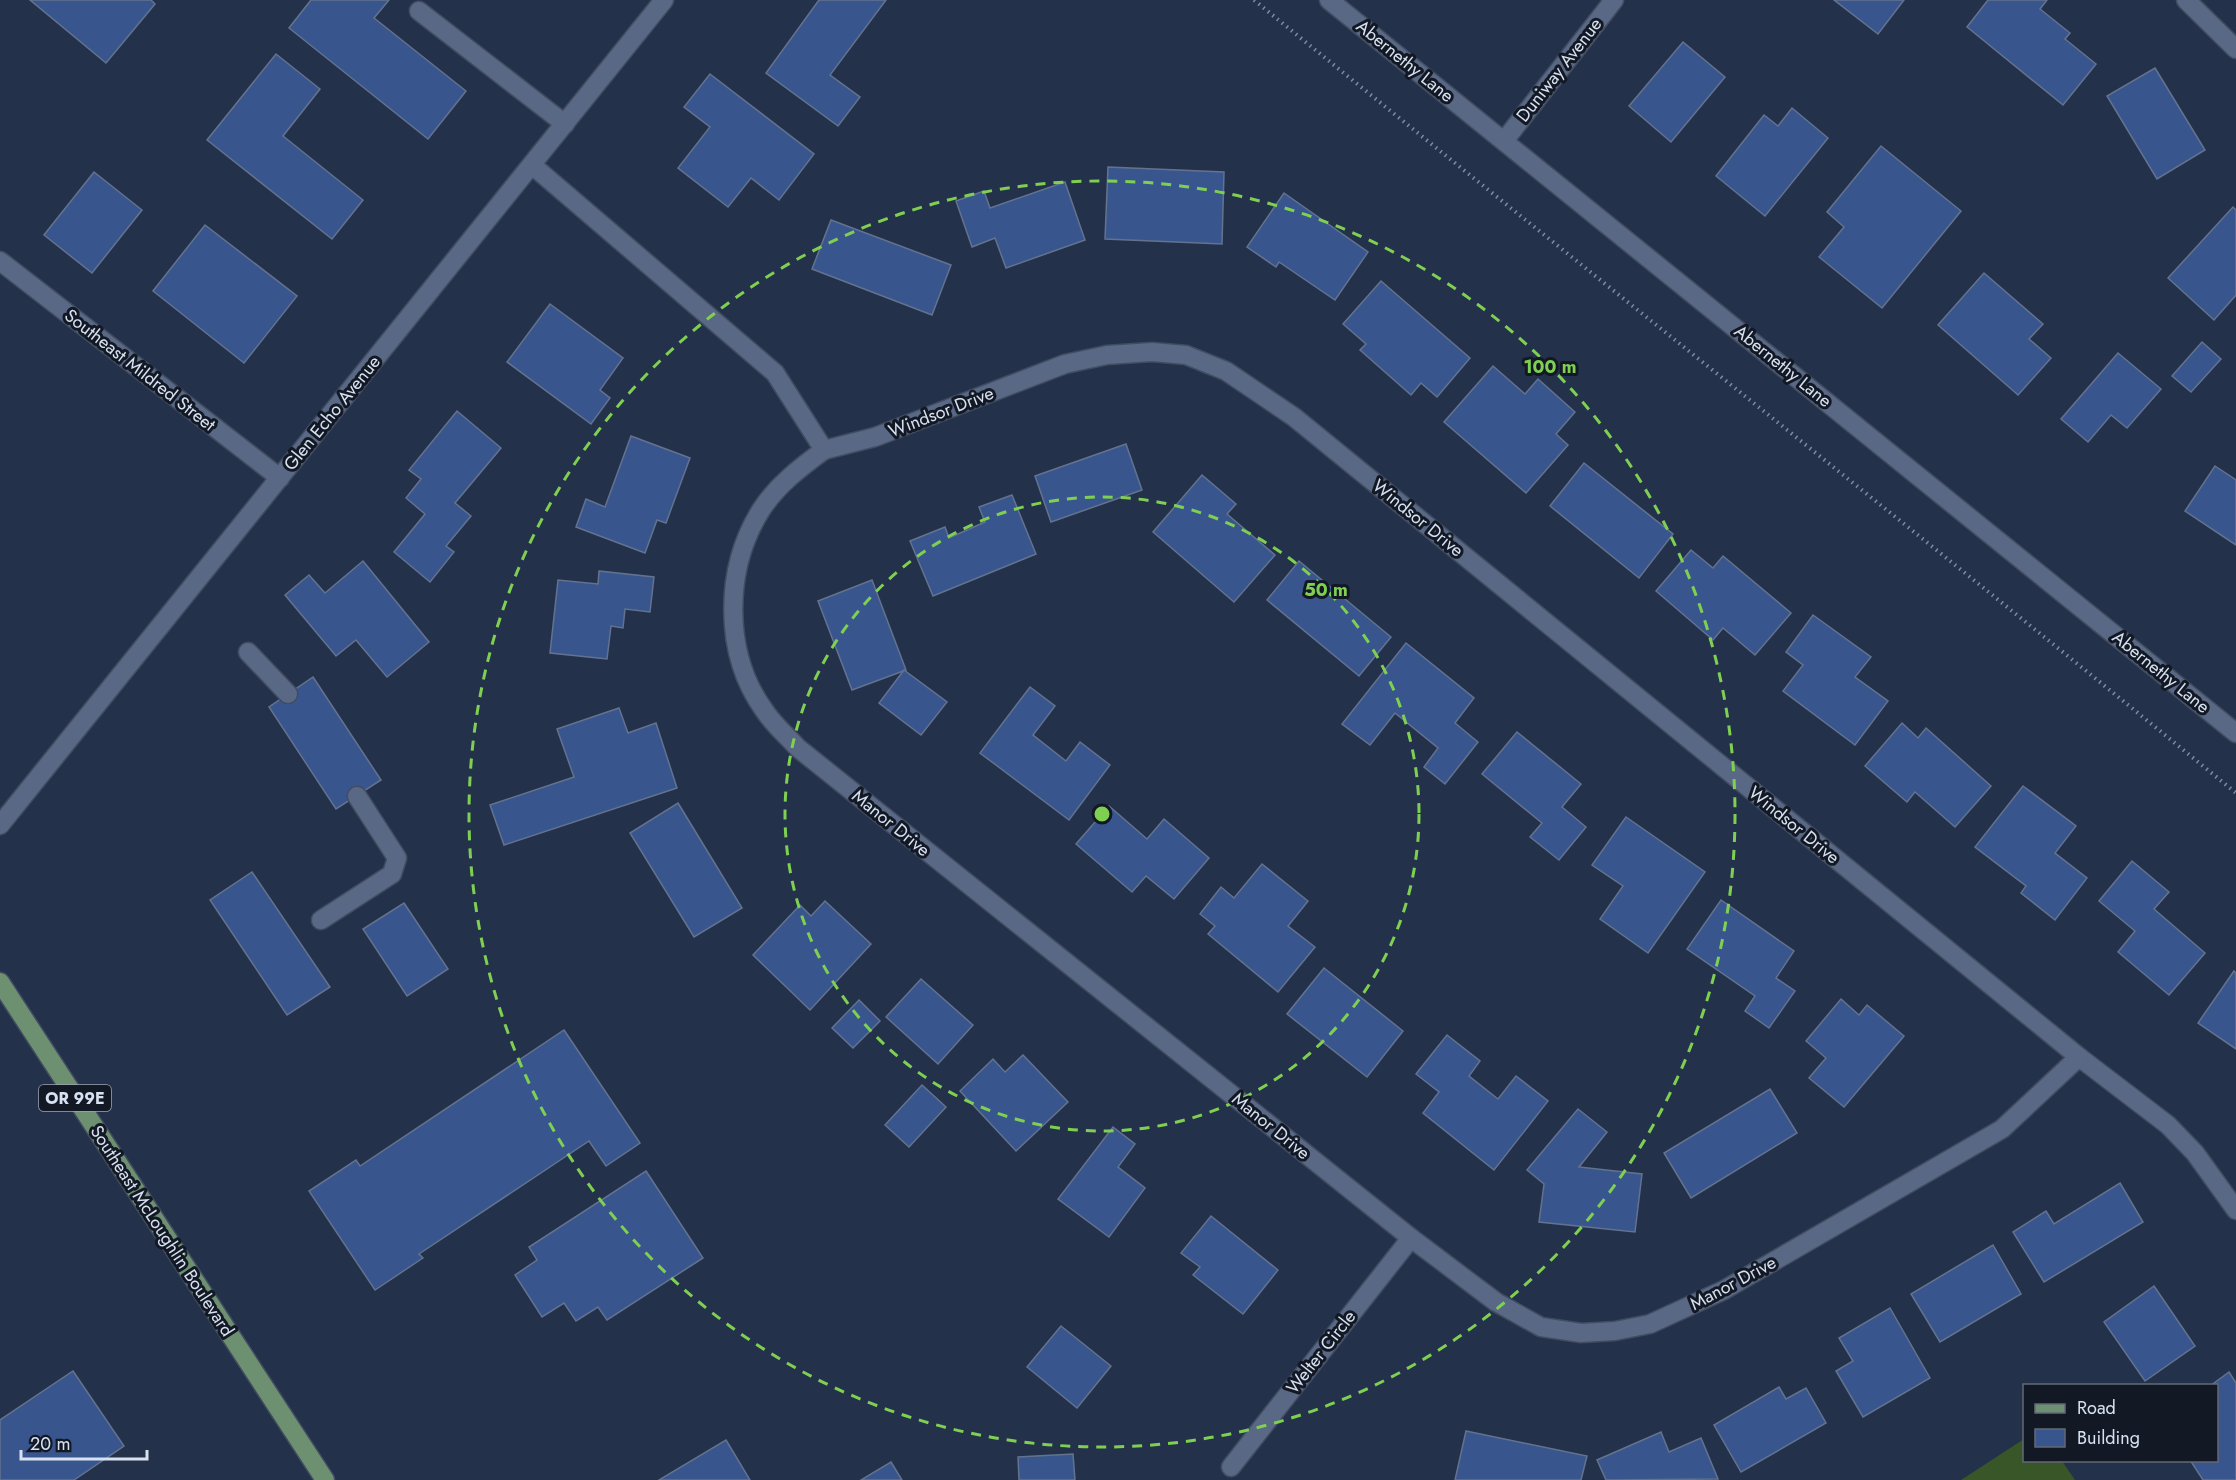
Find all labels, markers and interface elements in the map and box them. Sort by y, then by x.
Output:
street label: Duniway Avenue [1510,12,1608,128]
street label: Abernethy Lane [1351,14,1459,108]
street label: Southeast Mildred Street [59,303,222,438]
street label: Abernethy Lane [1729,319,1837,413]
street label: Glen Echo Avenue [277,350,387,476]
text: 100 m [1523,354,1577,380]
street label: Windsor Drive [885,380,997,444]
street label: Windsor Drive [1367,473,1469,563]
text: 50 m [1304,577,1348,603]
street label: Abernethy Lane [2107,625,2215,719]
street label: Windsor Drive [1743,780,1845,870]
street label: Manor Drive [846,783,936,863]
centre of rings [1092,804,1112,824]
road number: OR 99E [39,1085,111,1111]
street label: Manor Drive [1226,1086,1316,1166]
street label: Southeast McLoughlin Boulevard [84,1120,240,1342]
street label: Manor Drive [1685,1249,1781,1317]
street label: Welter Circle [1280,1305,1362,1399]
legend [2023,1384,2218,1462]
text: Road [2077,1395,2116,1421]
scale bar [21,1423,147,1461]
text: Building [2077,1425,2140,1451]
text: 20 m [30,1431,70,1457]

